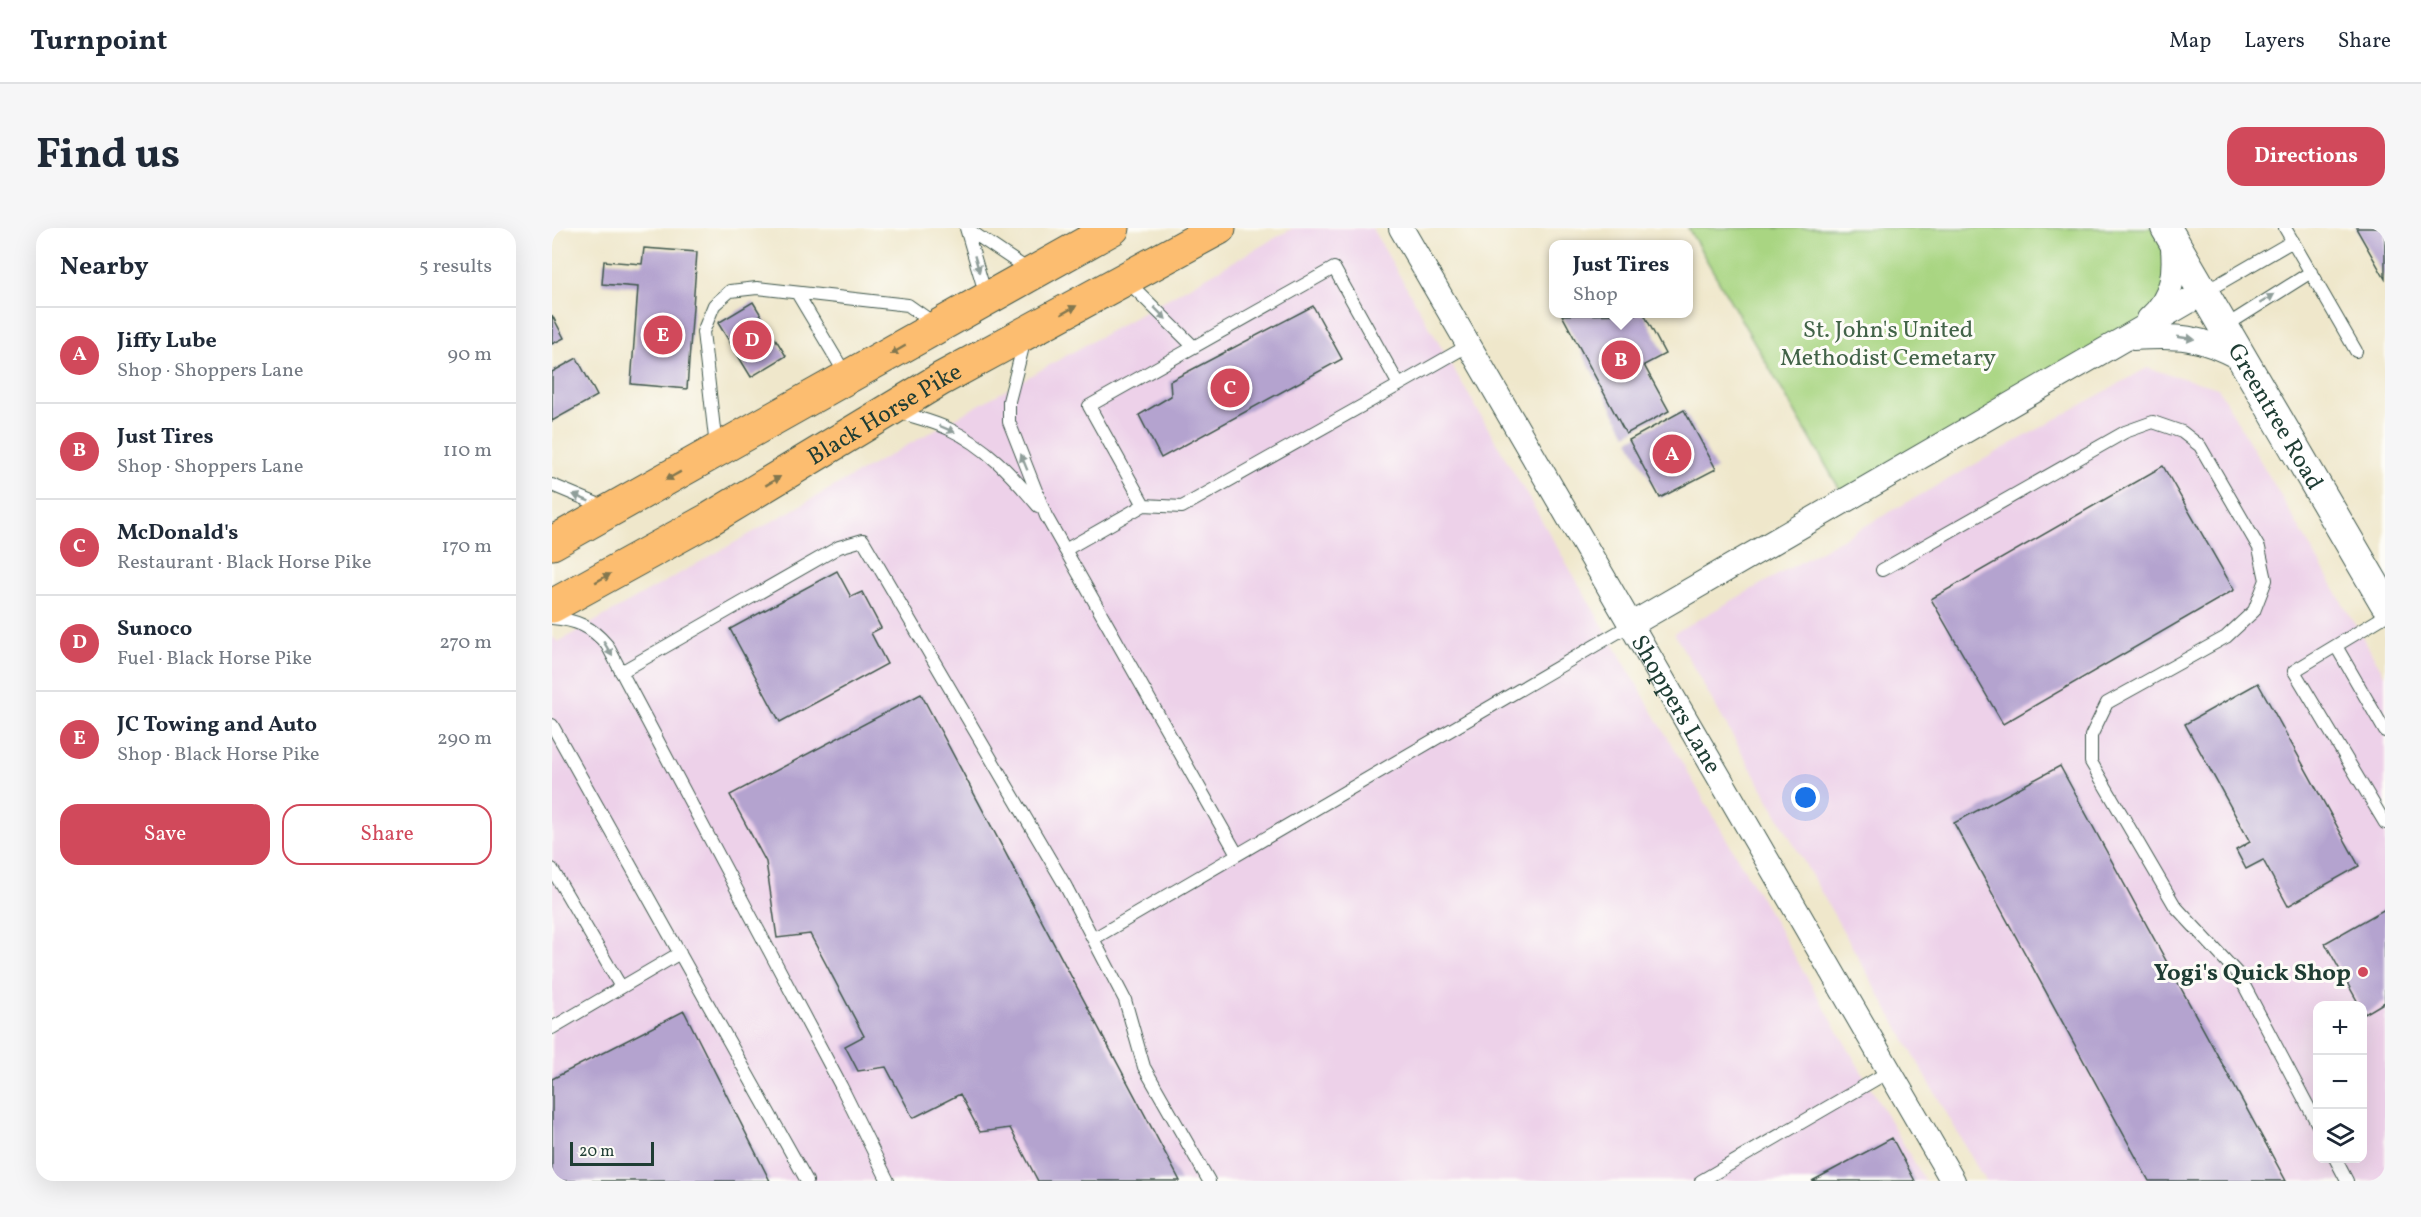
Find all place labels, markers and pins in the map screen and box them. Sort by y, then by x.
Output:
pin: E [644,312,682,358]
pin: D [732,318,772,362]
pin: B [1602,338,1640,382]
pin: C [1210,366,1250,410]
pin: A [1652,432,1692,476]
place label: Yogi's Quick Shop [2154,957,2351,991]
marker: Yogi's Quick Shop [2356,965,2370,979]

